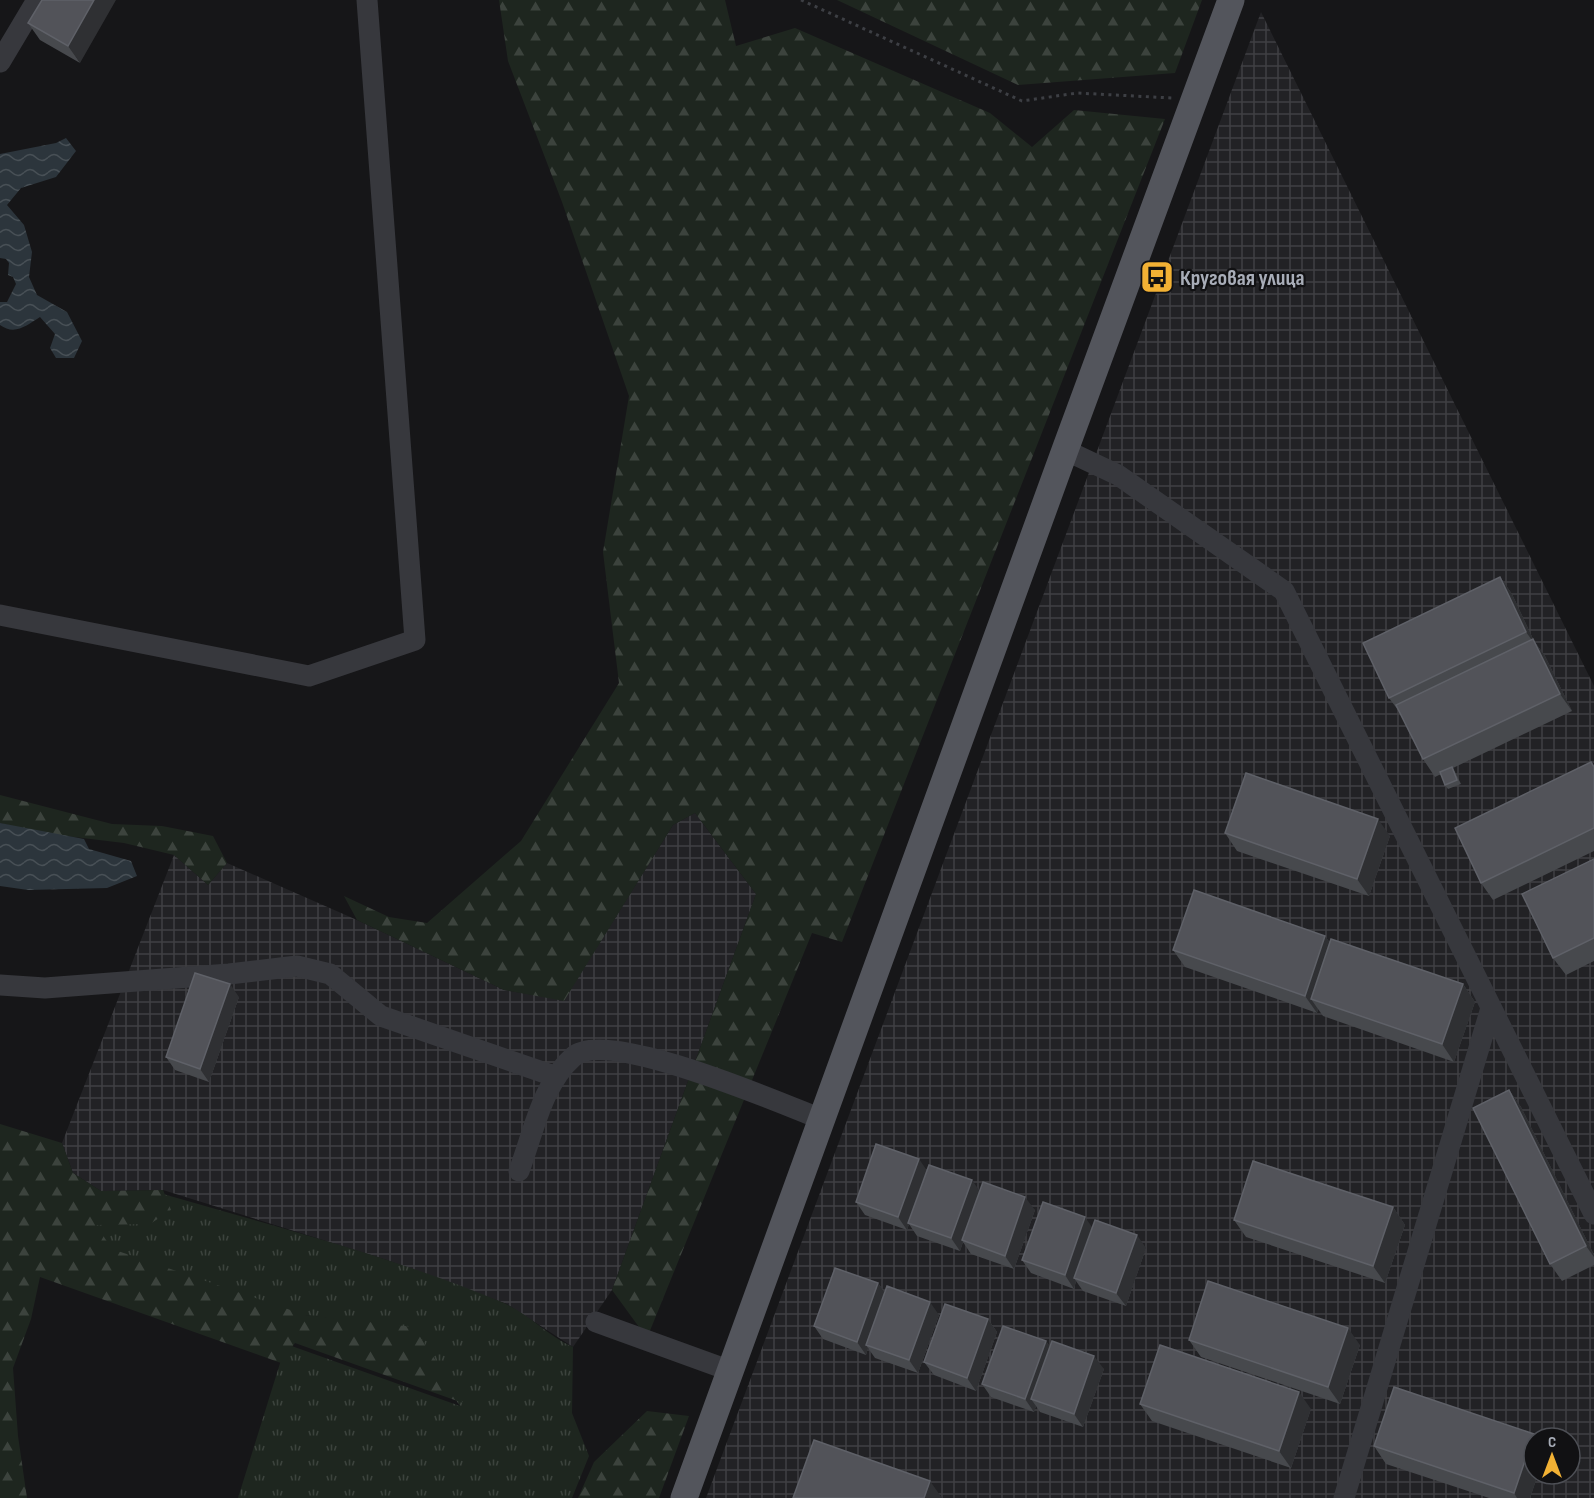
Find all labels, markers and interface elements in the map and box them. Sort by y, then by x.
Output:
bus stop icon: Круговая улица [1139,259,1175,295]
place label: Круговая улица [1180,265,1305,292]
north arrow [1522,1426,1582,1486]
text: С [1548,1433,1556,1452]

